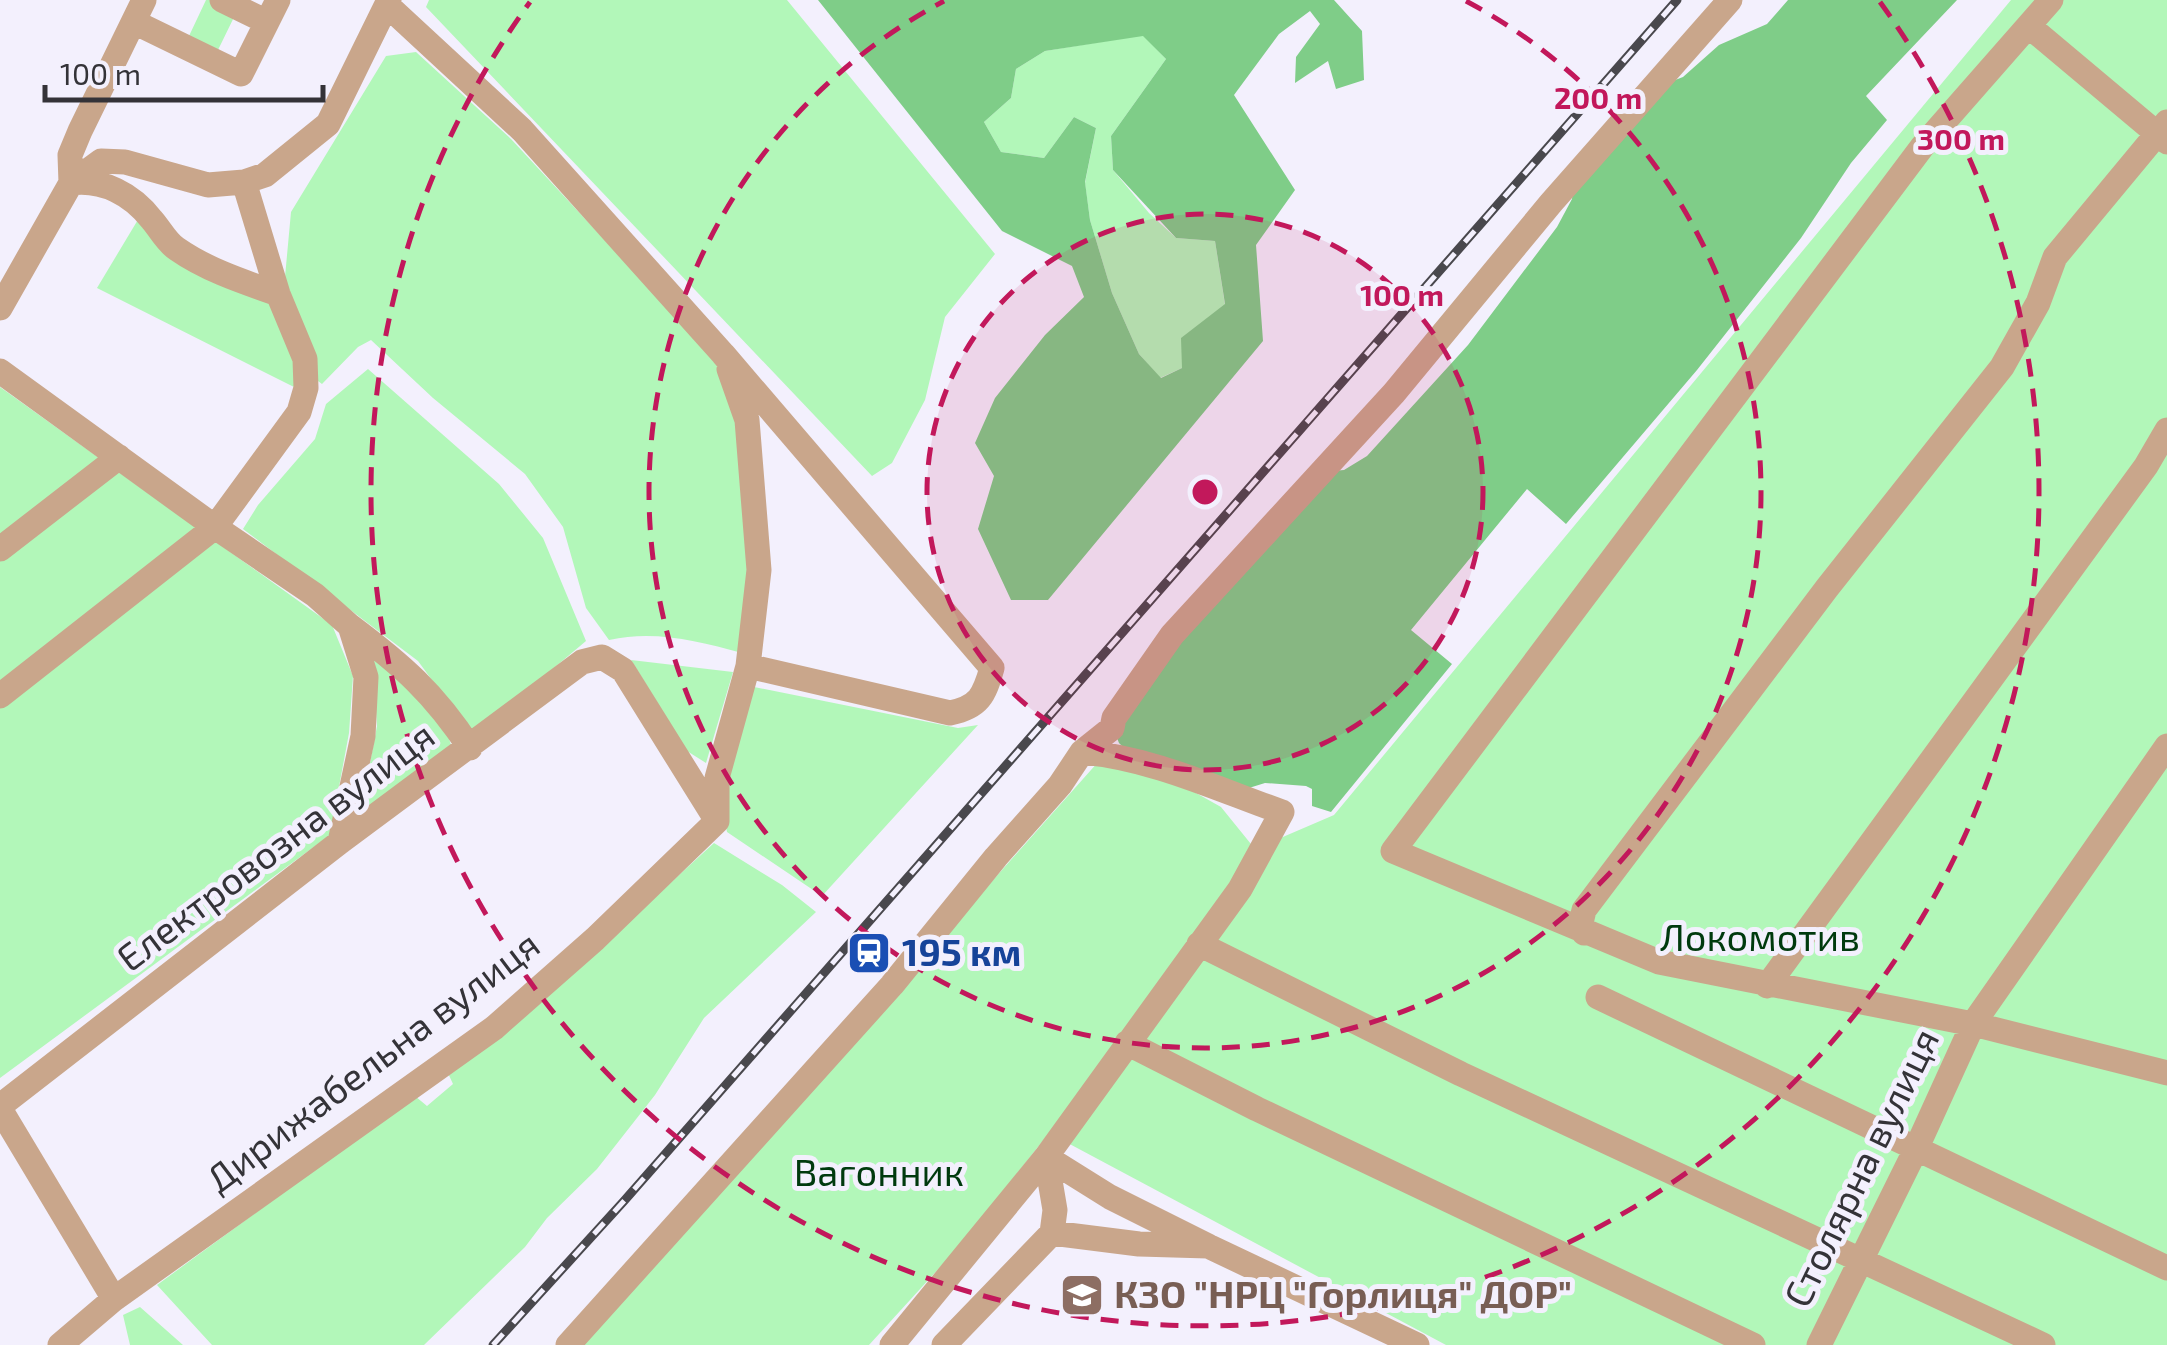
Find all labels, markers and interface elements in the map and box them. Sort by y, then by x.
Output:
scale bar [45,40,322,102]
text: 100 m [60,55,141,91]
text: 200 m [1554,79,1642,115]
text: 300 m [1917,120,2005,156]
text: 100 m [1360,276,1444,312]
centre of rings [1187,474,1223,510]
street label: Електровозна вулиця [107,711,443,980]
park label: Локомотив [1660,913,1860,959]
street label: Дирижабельна вулиця [196,920,548,1201]
place label: 195 км [902,928,1021,974]
station icon: 195 км [846,930,892,976]
street label: Столярна вулиця [1773,1021,1947,1314]
park label: Вагонник [794,1148,964,1194]
place label: КЗО "НРЦ "Горлиця" ДОР" [1114,1270,1572,1316]
school or university icon: КЗО "НРЦ "Горлиця" ДОР" [1059,1272,1105,1318]

